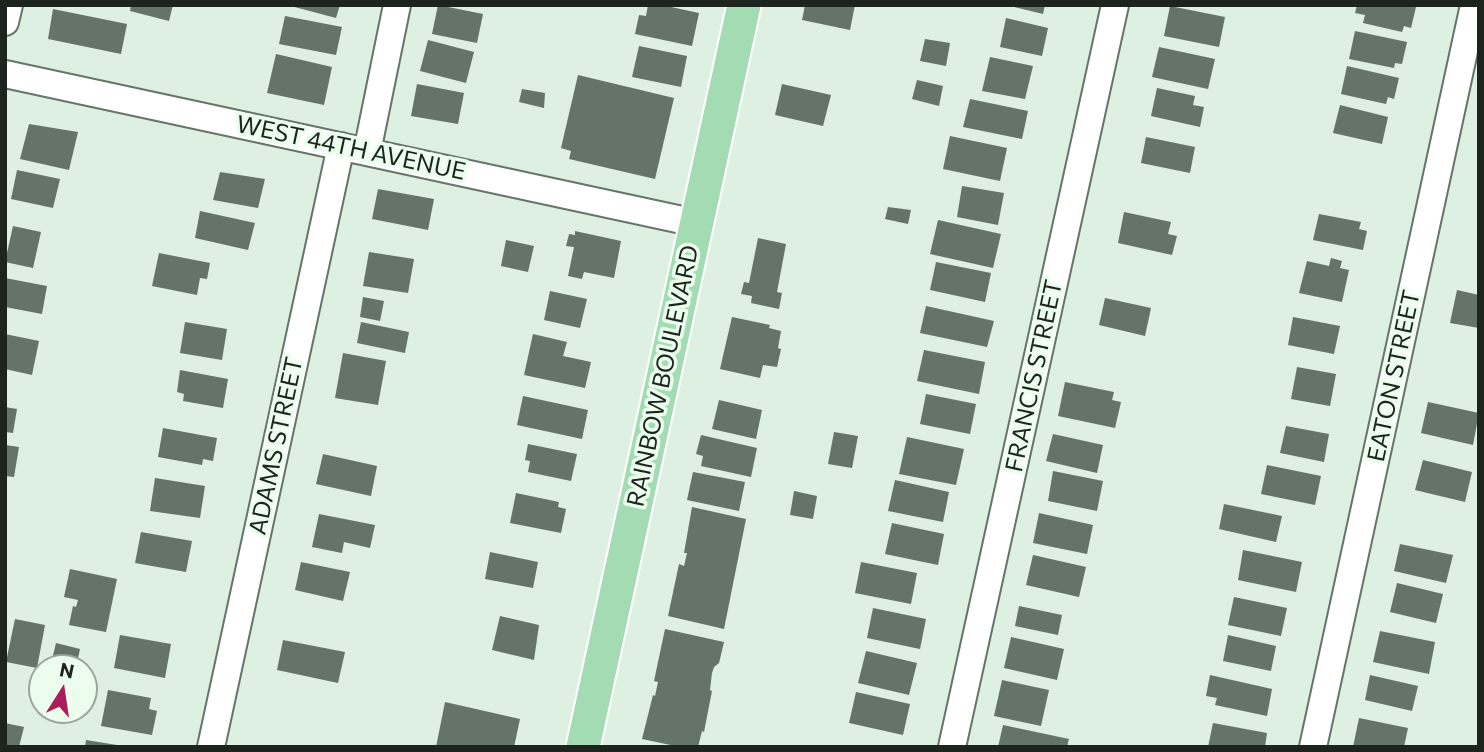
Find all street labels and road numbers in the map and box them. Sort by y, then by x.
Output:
street label: WEST 44TH AVENUE [234,110,468,186]
street label: RAINBOW BOULEVARD [621,243,705,509]
street label: FRANCIS STREET [1000,277,1068,475]
street label: EATON STREET [1362,288,1426,464]
street label: ADAMS STREET [243,355,309,537]

